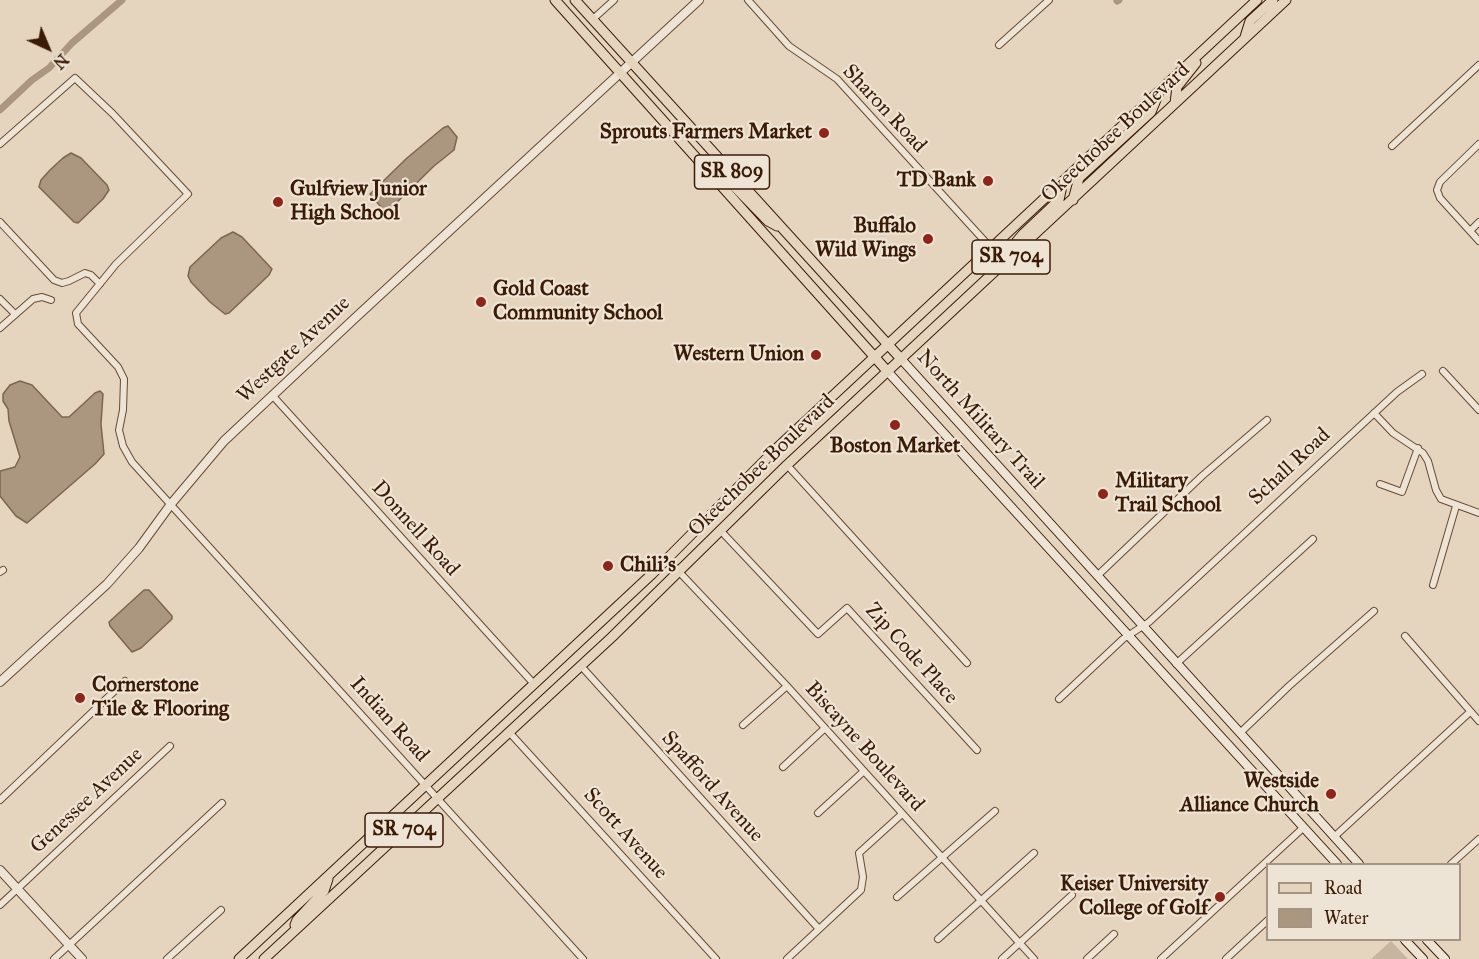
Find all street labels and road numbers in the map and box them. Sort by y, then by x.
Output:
street label: Okeechobee Boulevard [1037,58,1195,208]
street label: Sharon Road [837,60,931,158]
road number: SR 809 [694,155,770,189]
road number: SR 704 [972,240,1050,274]
street label: Westgate Avenue [232,291,356,409]
street label: North Military Trail [911,345,1049,495]
street label: Okeechobee Boulevard [684,390,840,542]
street label: Schall Road [1244,423,1336,511]
street label: Donnell Road [366,476,464,582]
street label: Zip Code Place [859,598,963,710]
street label: Indian Road [344,672,434,768]
street label: Biscayne Boulevard [799,677,929,817]
street label: Spafford Avenue [656,726,768,848]
street label: Genessee Avenue [26,742,148,860]
street label: Scott Avenue [577,783,673,885]
road number: SR 704 [365,813,443,847]

